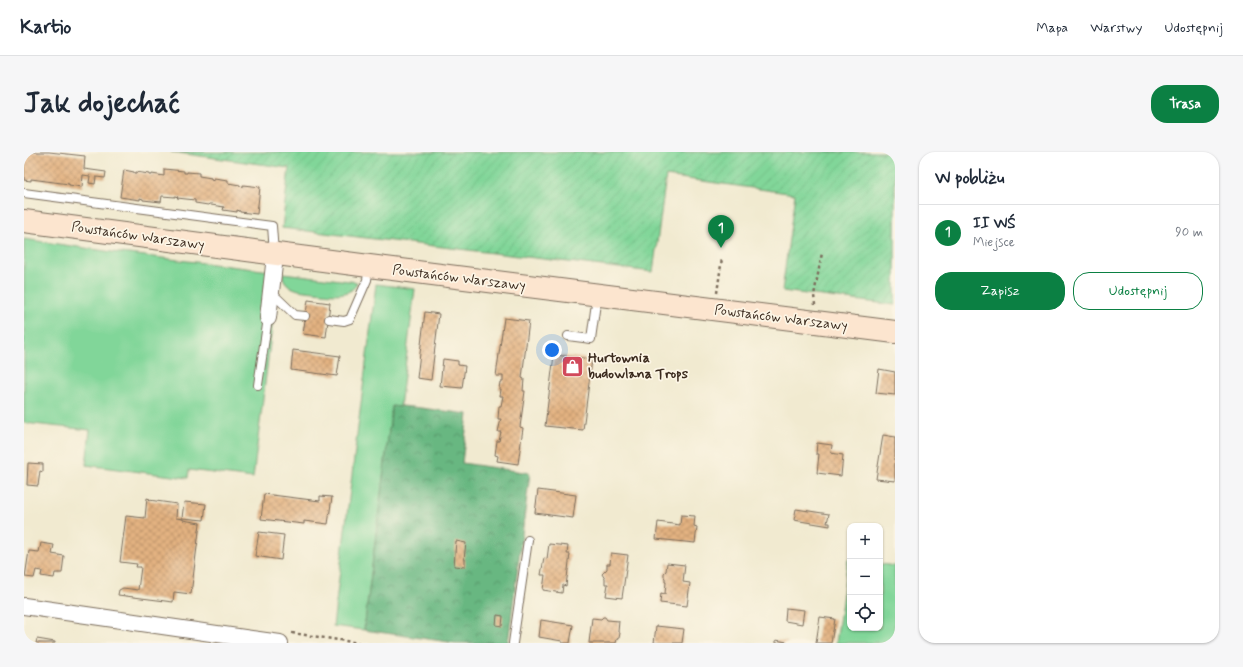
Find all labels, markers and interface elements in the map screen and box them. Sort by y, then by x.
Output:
text: Kartio [20,15,71,40]
text: Mapa [1036,19,1068,37]
text: Warstwy [1090,19,1142,37]
text: Udostępnij [1164,19,1223,37]
button: Trasa [1151,85,1219,123]
text: Jak dojechać [24,86,180,123]
text: W pobliżu [935,167,1004,189]
text: II WŚ [973,214,1016,234]
pin: 1 [708,215,734,248]
street label: Powstańców Warszawy [70,218,206,254]
text: 1 [945,224,951,241]
text: 90 m [1175,224,1203,241]
text: Miejsce [973,234,1015,251]
street label: Powstańców Warszawy [391,261,527,295]
button: Zapisz [935,272,1065,310]
button: Udostępnij [1073,272,1203,310]
street label: Powstańców Warszawy [713,301,849,335]
your location [542,340,562,360]
place label: Hurtownia budowlana Trops [588,349,689,383]
shop icon: Hurtownia budowlana Trops [559,353,585,379]
map controls [847,523,883,631]
button: + [847,523,883,559]
button: − [847,559,883,595]
button: locate [847,595,883,631]

